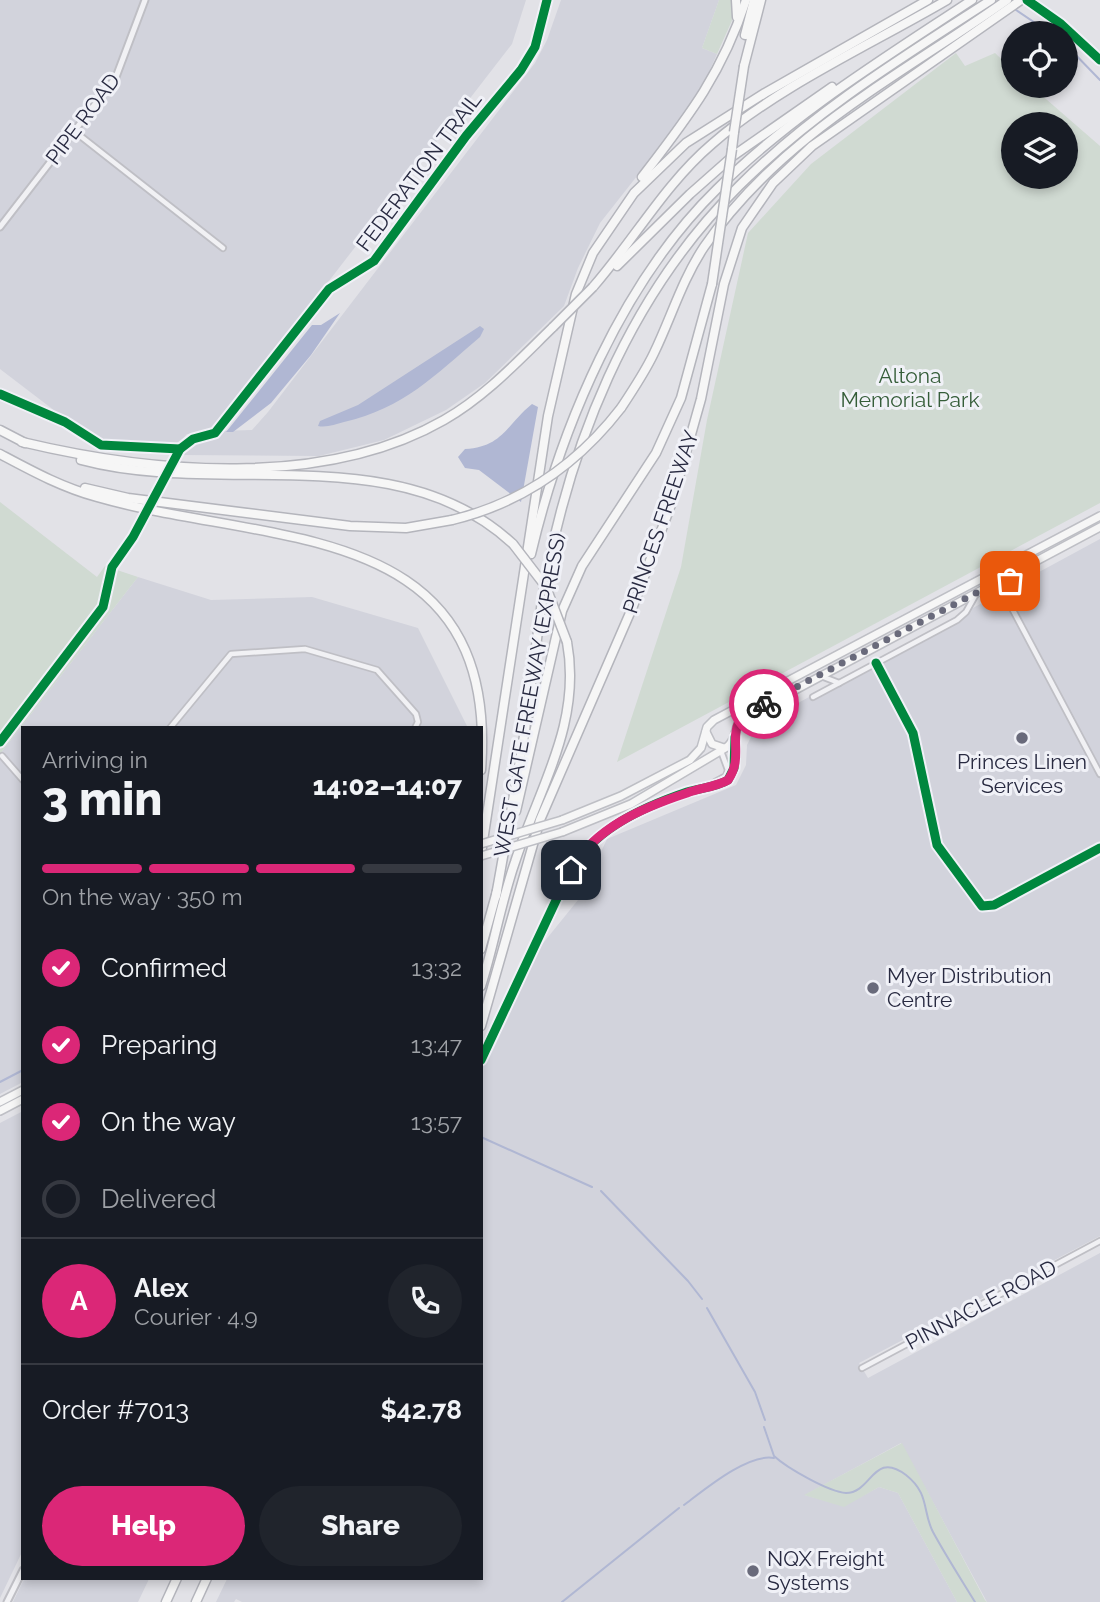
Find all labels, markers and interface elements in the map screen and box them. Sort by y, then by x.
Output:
map controls [1001,21,1078,189]
button: locate [1001,21,1078,98]
street label: PIPE ROAD [40,68,125,169]
street label: FEDERATION TRAIL [351,87,486,256]
button: layers [1001,112,1078,189]
park label: Altona Memorial Park [840,363,980,412]
street label: PRINCES FREEWAY [617,427,704,617]
street label: WEST GATE FREEWAY (EXPRESS) [489,531,570,859]
pin [980,551,1040,611]
icon: bag [991,562,1029,600]
courier [729,669,799,739]
icon: bike [745,685,783,723]
marker: Princes Linen Services [1014,730,1030,746]
text: Arriving in [42,746,148,773]
place label: Princes Linen Services [957,749,1087,798]
text: 14:02–14:07 [313,771,462,801]
text: 3 min [42,772,162,826]
pin [541,840,601,900]
icon: home [552,851,590,889]
text: On the way · 350 m [42,883,243,910]
icon: check [42,949,80,987]
text: Confirmed [101,953,227,983]
text: 13:32 [411,954,462,981]
place label: Myer Distribution Centre [887,963,1051,1012]
marker: Myer Distribution Centre [865,980,881,996]
icon: check [42,1026,80,1064]
text: Preparing [101,1030,217,1060]
text: 13:47 [411,1031,462,1058]
icon: check [42,1103,80,1141]
text: On the way [101,1107,236,1137]
text: 13:57 [411,1108,462,1135]
text: Delivered [101,1184,216,1214]
street label: PINNACLE ROAD [901,1254,1060,1355]
button: phone [388,1264,462,1338]
text: Alex [134,1273,189,1303]
text: A [70,1286,88,1316]
text: Courier · 4.9 [134,1303,258,1330]
text: Order #7013 [42,1395,189,1425]
text: $42.78 [380,1395,462,1425]
button: Help [42,1486,245,1566]
button: Share [259,1486,462,1566]
place label: NQX Freight Systems [767,1546,885,1595]
marker: NQX Freight Systems [745,1563,761,1579]

